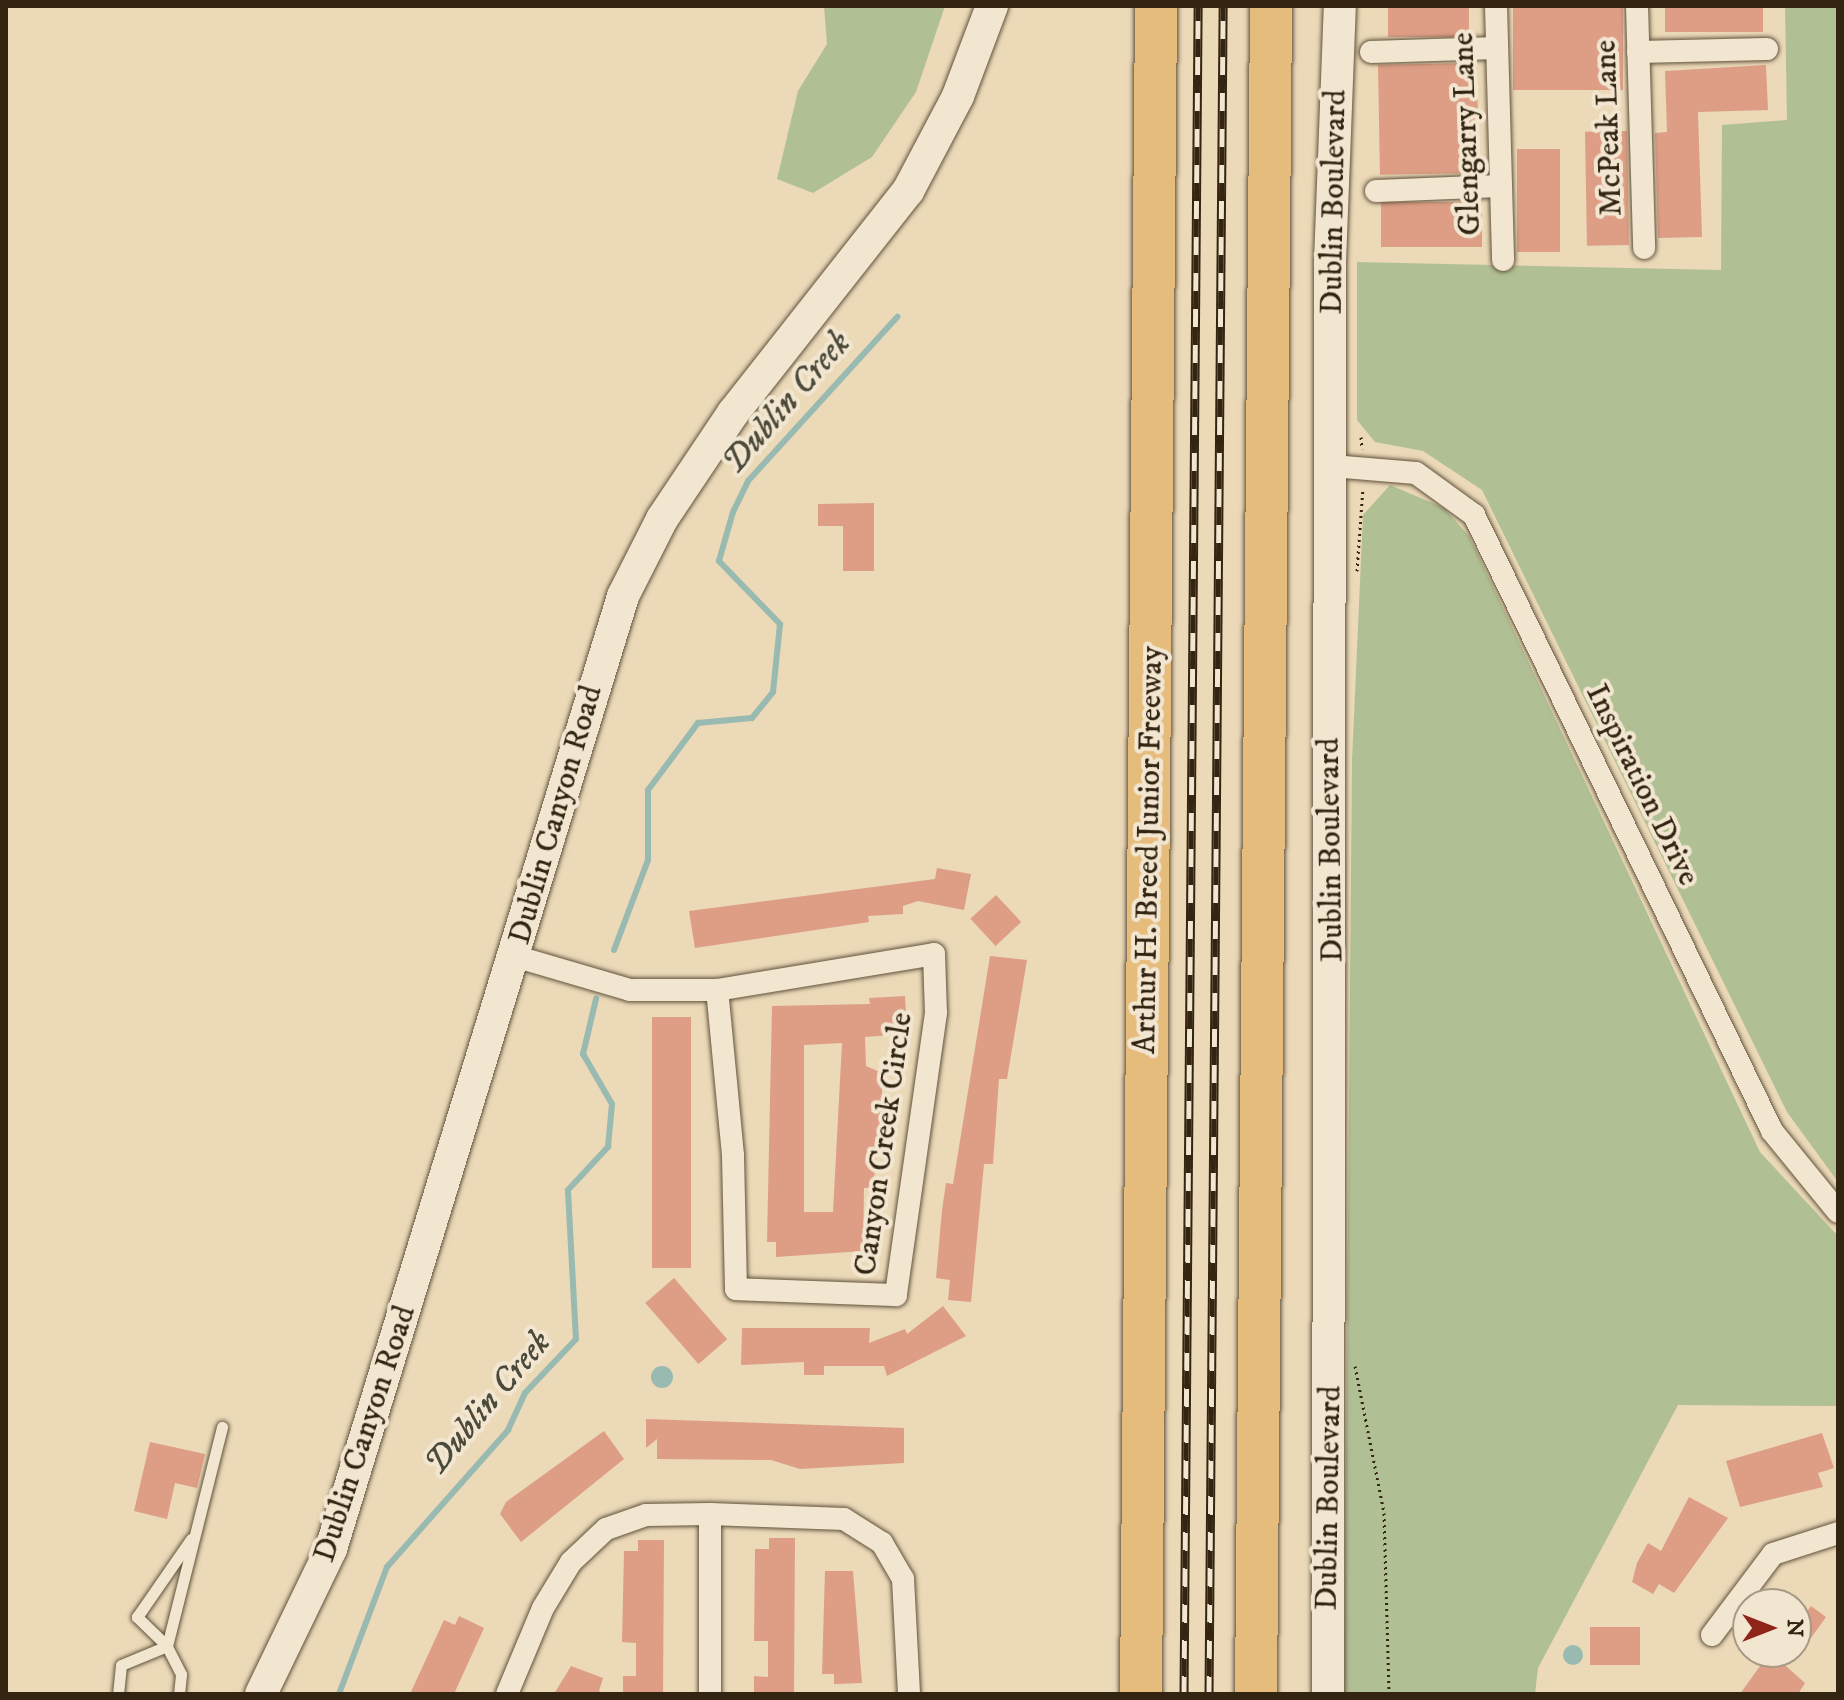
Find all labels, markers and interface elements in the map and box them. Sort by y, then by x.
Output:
street label: Glengarry Lane [1444,32,1490,236]
street label: McPeak Lane [1587,39,1631,217]
street label: Dublin Boulevard [1313,89,1355,315]
water label: Dublin Creek [714,324,860,482]
street label: Arthur H. Breed Junior Freeway [1126,646,1172,1054]
street label: Inspiration Drive [1577,678,1707,892]
street label: Dublin Canyon Road [501,681,611,949]
street label: Dublin Boulevard [1310,737,1352,963]
street label: Canyon Creek Circle [847,1010,921,1278]
street label: Dublin Canyon Road [305,1301,425,1567]
water label: Dublin Creek [416,1323,560,1483]
street label: Dublin Boulevard [1308,1385,1350,1611]
north arrow [1732,1588,1812,1668]
text: N [1781,1619,1808,1637]

